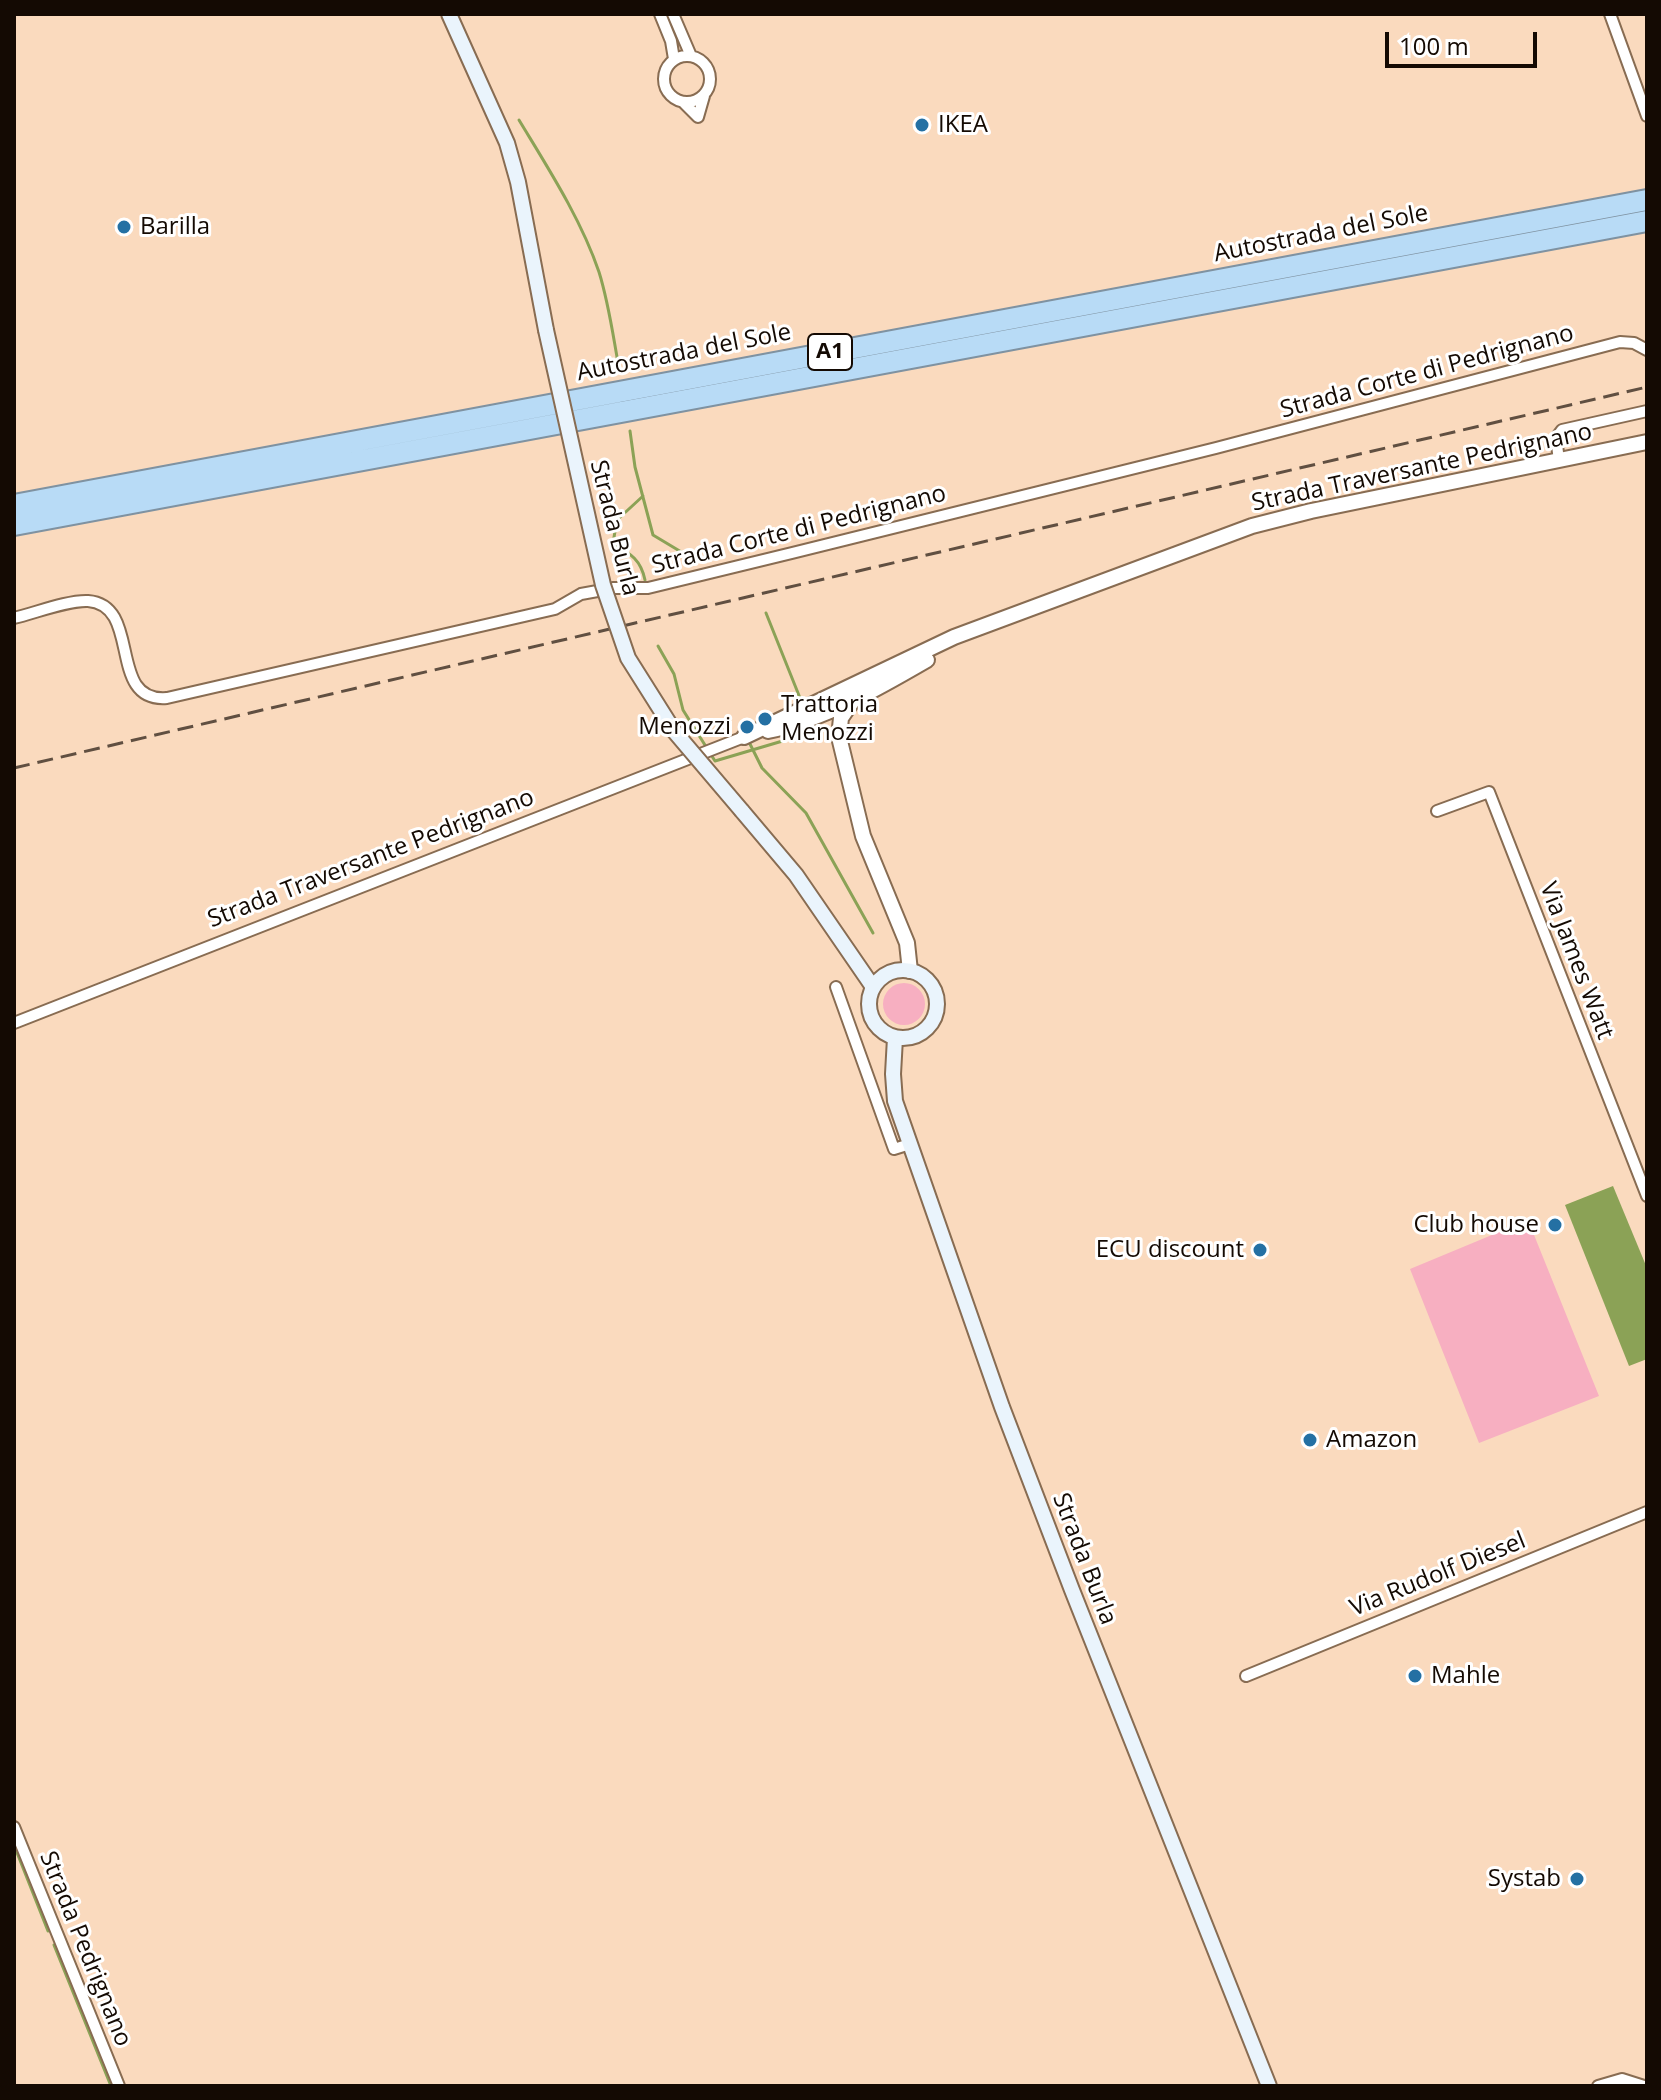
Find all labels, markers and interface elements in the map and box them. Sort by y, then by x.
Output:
scale bar [1389,16,1541,66]
text: 100 m [1399,29,1469,62]
place label: IKEA [938,111,988,139]
marker: IKEA [913,116,931,134]
street label: Autostrada del Sole [1211,199,1431,269]
place label: Barilla [140,213,210,241]
marker: Barilla [115,218,133,236]
street label: Autostrada del Sole [574,318,794,388]
street label: Strada Corte di Pedrignano [1277,319,1577,425]
road number: A1 [808,334,852,370]
street label: Strada Traversante Pedrignano [1249,418,1595,518]
street label: Strada Burla [583,457,645,599]
street label: Strada Corte di Pedrignano [649,479,949,581]
place label: Trattoria Menozzi [781,691,878,747]
marker: Trattoria Menozzi [756,710,774,728]
place label: Menozzi [638,713,731,741]
marker: Menozzi [738,718,756,736]
street label: Strada Traversante Pedrignano [204,783,538,935]
street label: Via James Watt [1533,878,1619,1044]
place label: Club house [1413,1211,1539,1239]
marker: Club house [1546,1216,1564,1234]
place label: ECU discount [1096,1236,1244,1264]
marker: ECU discount [1251,1241,1269,1259]
place label: Amazon [1326,1426,1417,1454]
marker: Amazon [1301,1431,1319,1449]
street label: Strada Burla [1046,1489,1122,1629]
street label: Via Rudolf Diesel [1346,1527,1530,1623]
place label: Mahle [1431,1662,1500,1690]
marker: Mahle [1406,1667,1424,1685]
street label: Strada Pedrignano [33,1847,137,2051]
place label: Systab [1488,1865,1561,1893]
marker: Systab [1568,1870,1586,1888]

